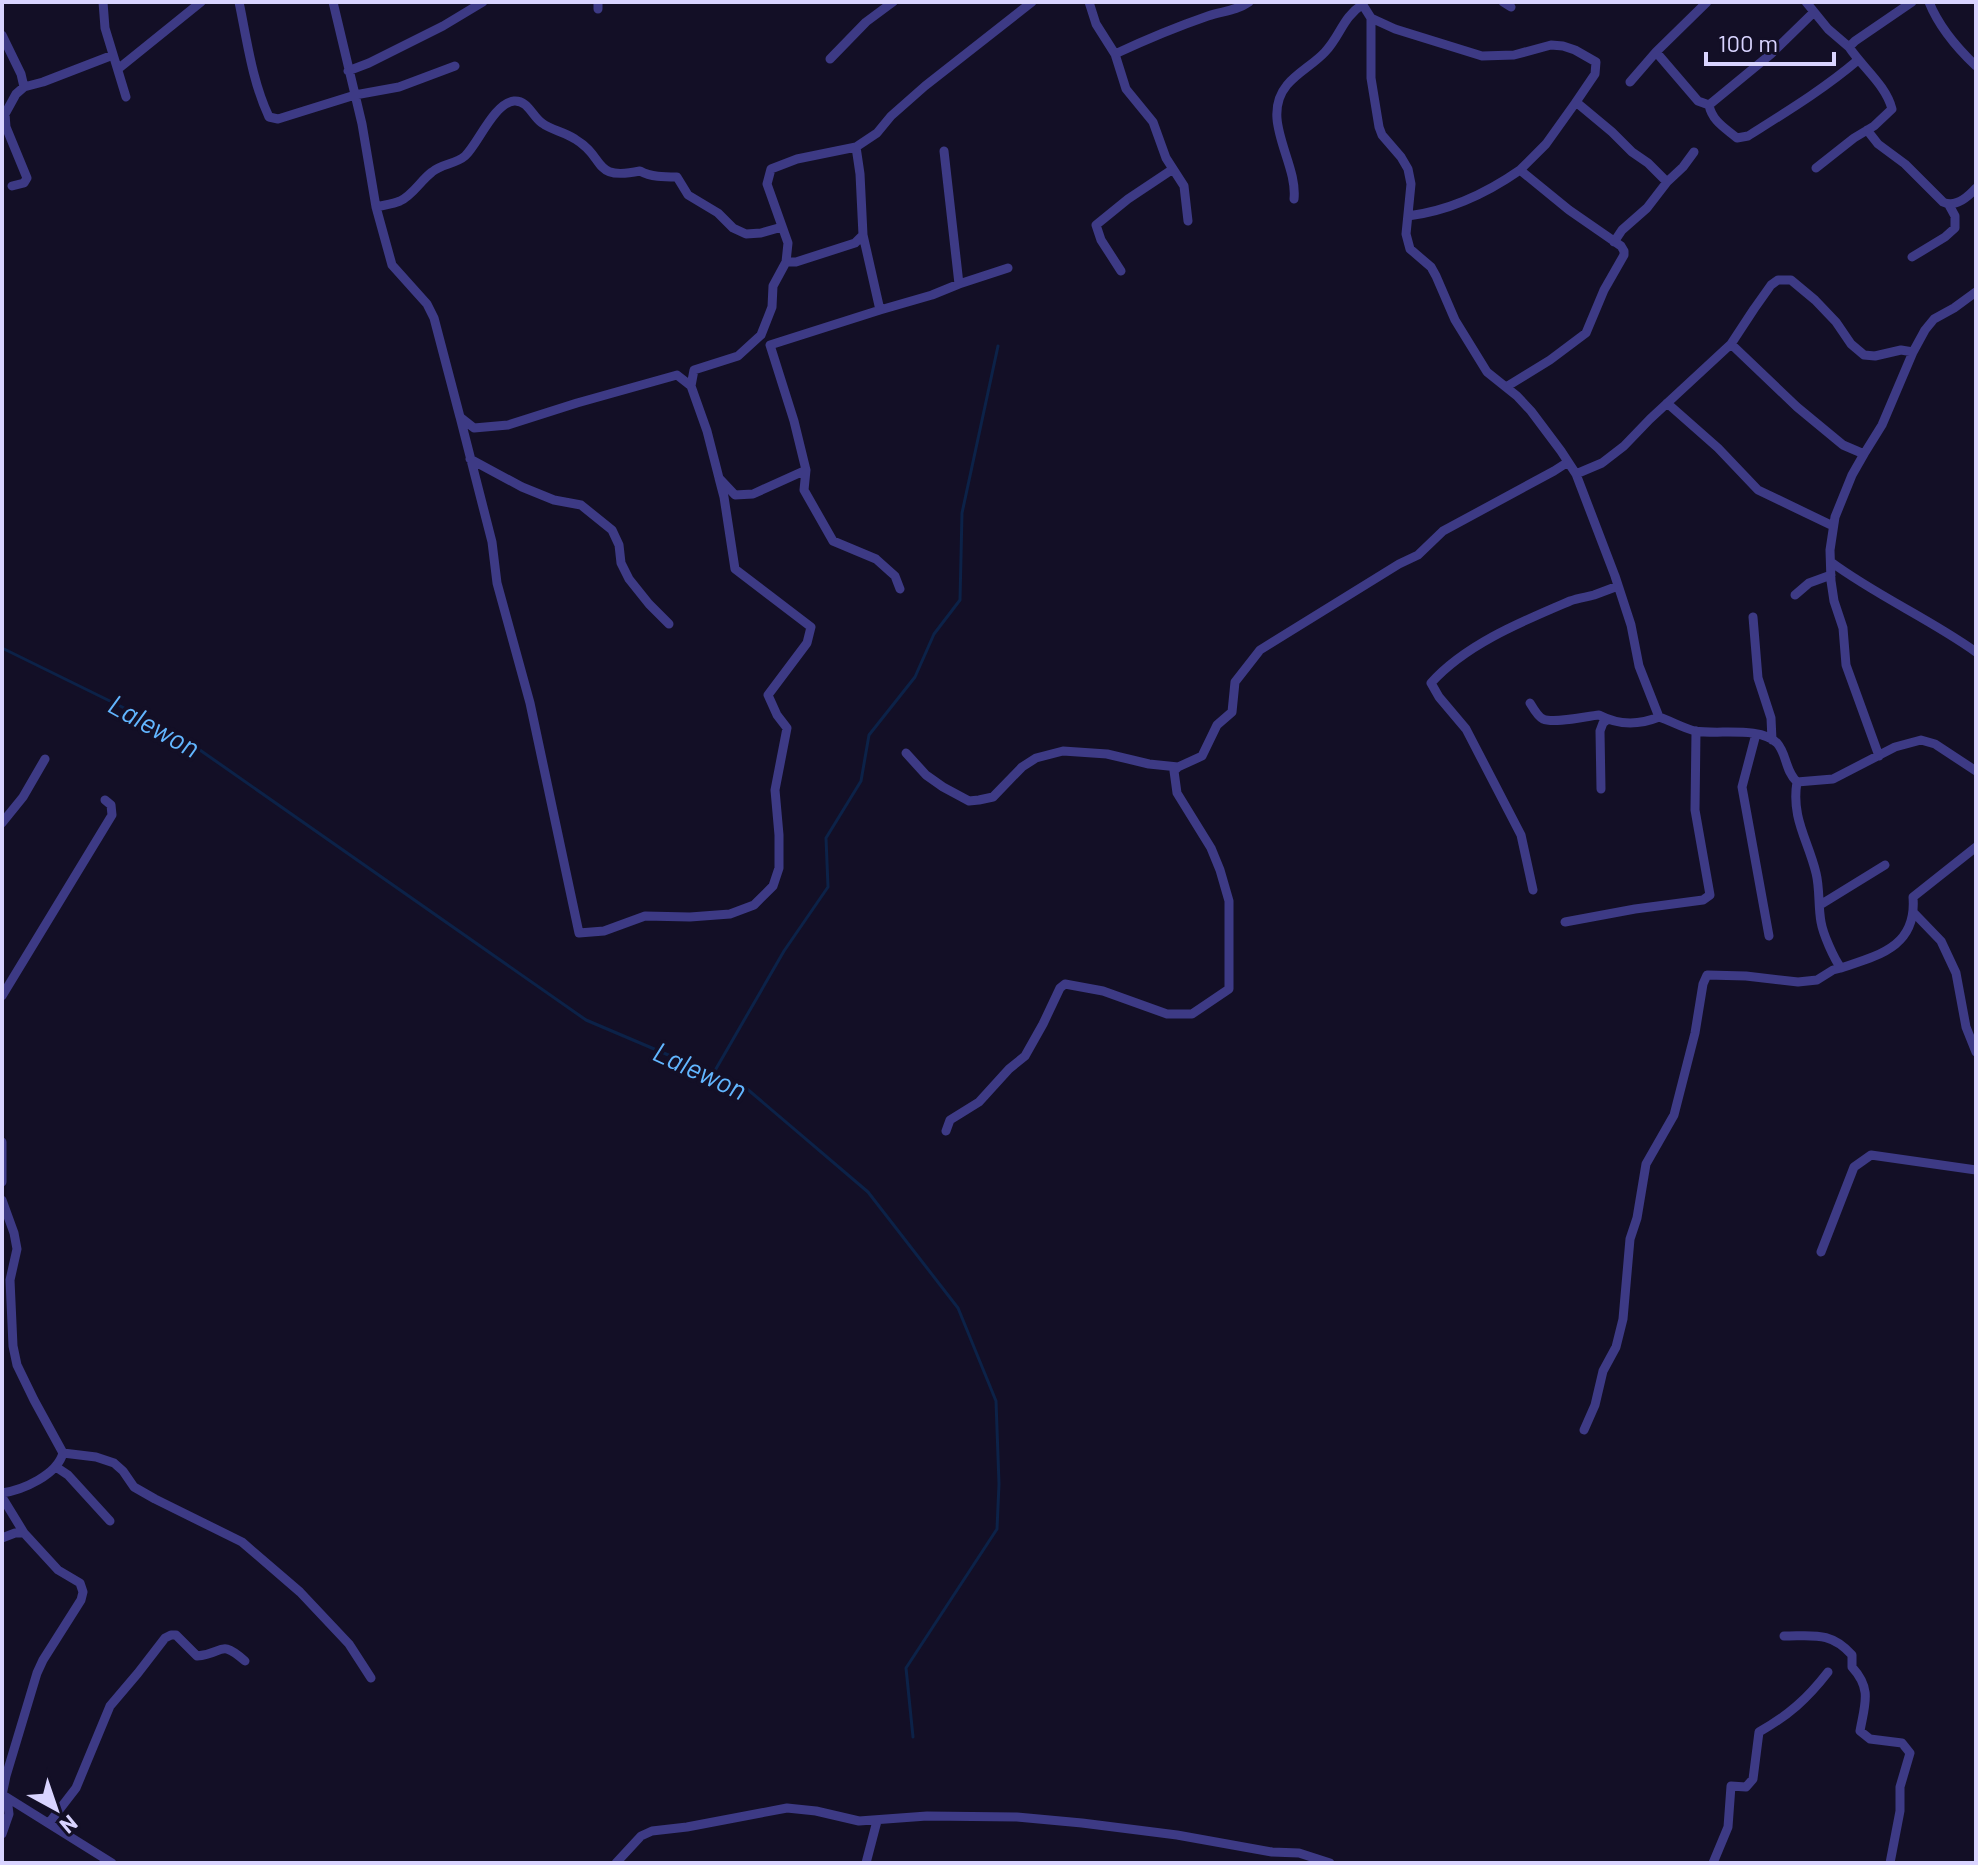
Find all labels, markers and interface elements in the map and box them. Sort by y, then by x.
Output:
scale bar [1706,16,1834,66]
text: 100 m [1718,28,1778,57]
water label: Lalewon [103,686,206,764]
water label: Lalewon [648,1034,753,1106]
north arrow [16,1769,96,1849]
text: N [56,1810,83,1840]

